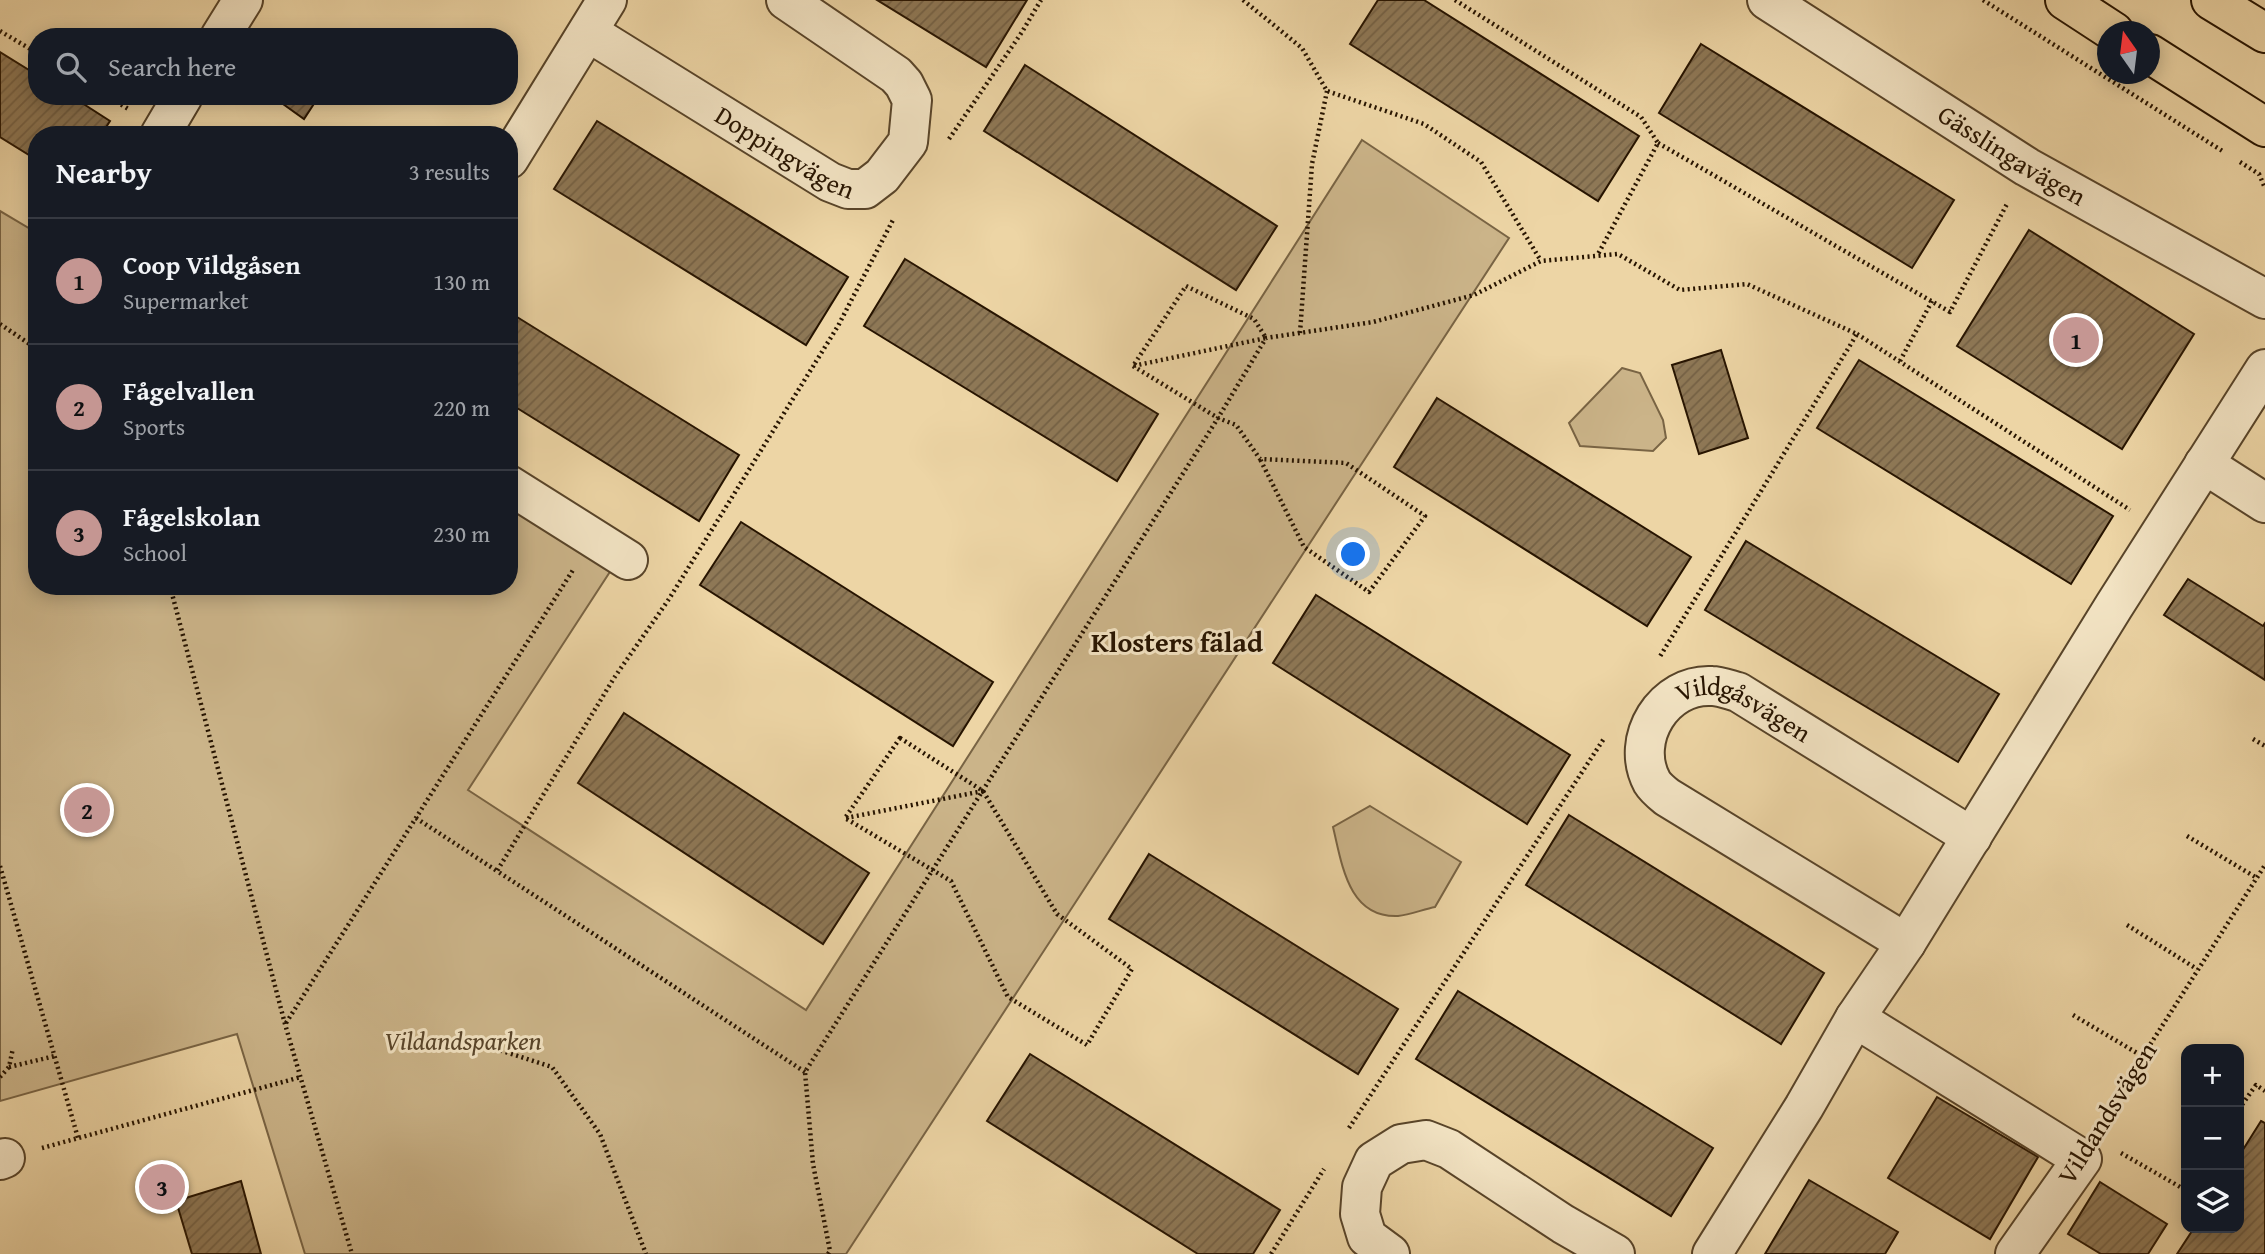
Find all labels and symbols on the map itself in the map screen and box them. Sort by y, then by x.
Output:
north arrow [2097,21,2160,84]
street label: Doppingvägen [708,95,861,209]
street label: Gässlingavägen [1930,95,2094,215]
pin: 1 [2053,314,2099,366]
your location [1336,537,1370,571]
district label: Klosters fälad [1091,621,1264,662]
street label: Vildgåsvägen [1669,666,1819,752]
pin: 2 [64,784,110,836]
park label: Vildandsparken [384,1021,542,1060]
street label: Vildandsvägen [2047,1034,2166,1192]
pin: 3 [139,1161,185,1213]

